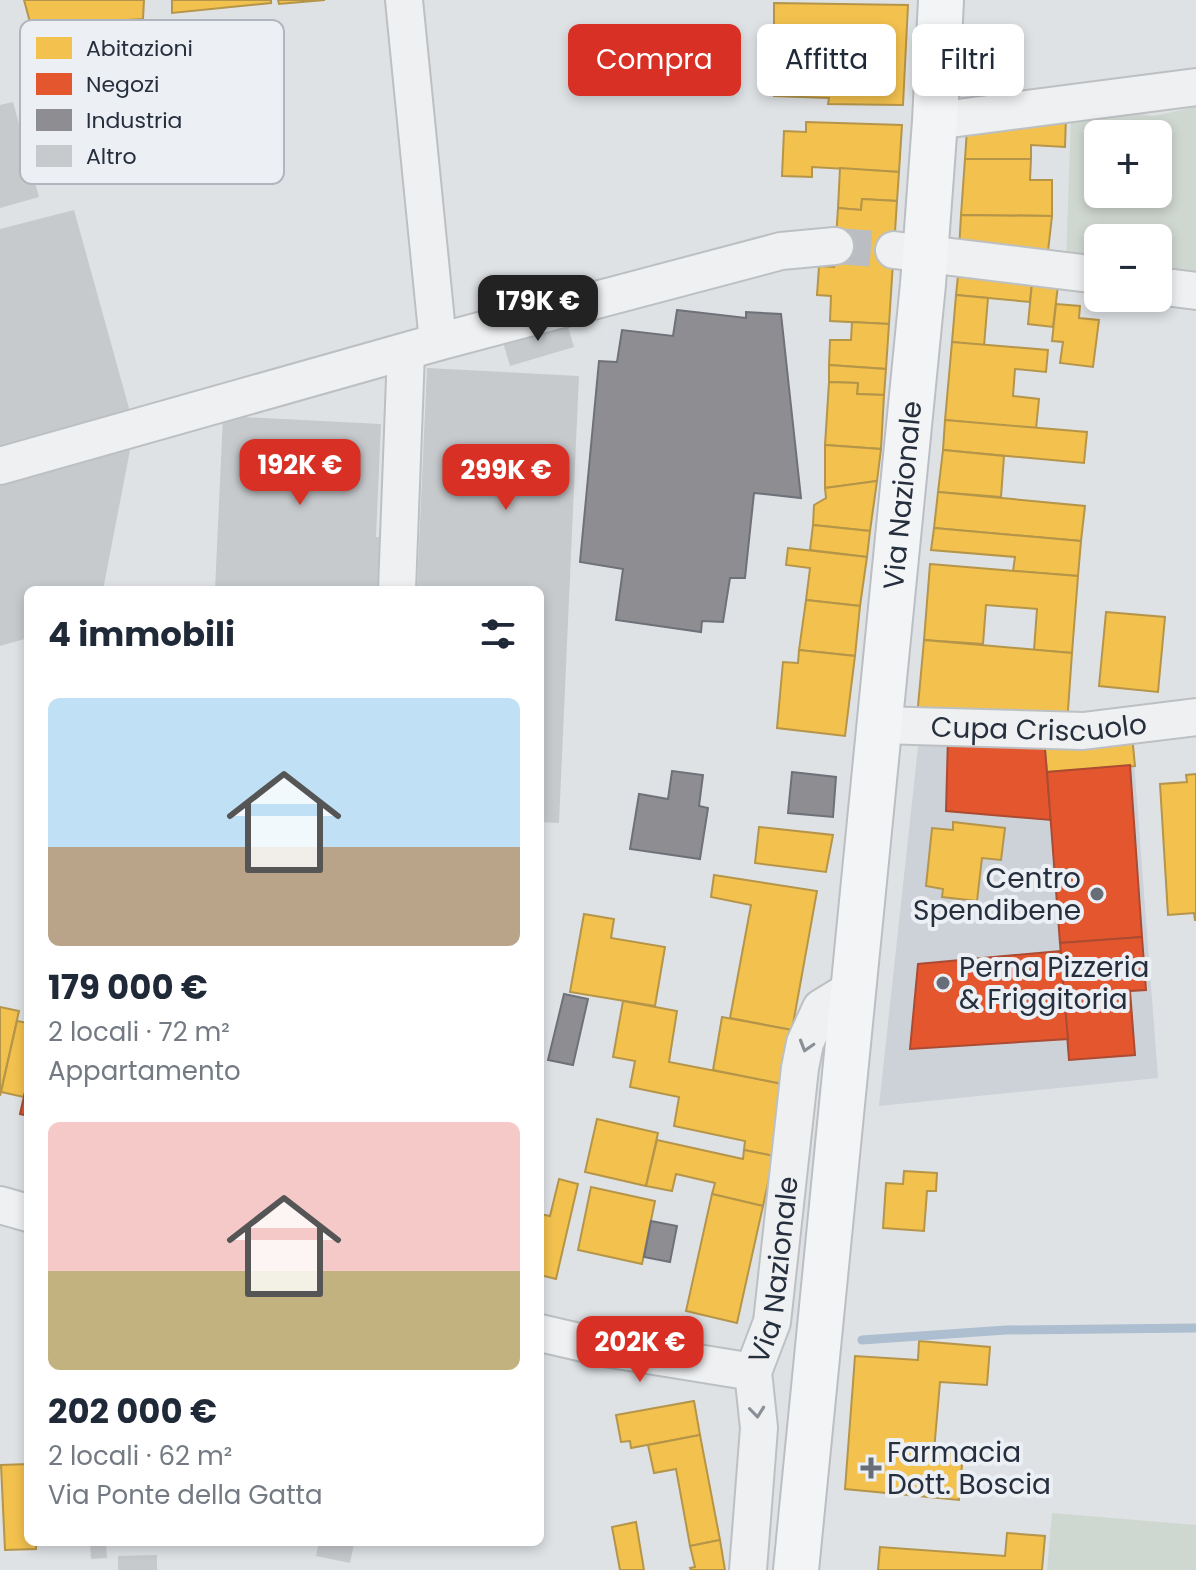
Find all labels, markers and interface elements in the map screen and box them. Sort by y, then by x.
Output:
legend [20,20,284,184]
chip: Compra [568,24,741,96]
chip: Affitta [757,24,896,96]
chip: Filtri [912,24,1024,96]
text: Abitazioni [86,33,193,64]
text: Negozi [86,69,159,100]
text: Industria [86,105,182,136]
map controls [1084,120,1172,312]
button: + [1084,120,1172,208]
text: Altro [86,141,137,172]
button: − [1084,224,1172,312]
pin: 179K € [473,275,603,343]
text: 179K € [496,283,580,319]
street label: Via Nazionale [873,399,931,591]
pin: 192K € [235,439,365,507]
pin: 299K € [441,444,571,512]
text: 192K € [258,447,342,483]
text: 299K € [460,452,552,488]
text: 4 immobili [48,610,235,658]
icon: filters [476,612,520,656]
street label: Cupa Criscuolo [930,704,1149,751]
icon: home [212,750,356,894]
place label: Centro Spendibene [913,859,1081,930]
marker: Centro Spendibene [1088,885,1106,903]
place label: Perna Pizzeria & Friggitoria [959,948,1150,1019]
text: 179 000 € [48,963,208,1011]
marker: Perna Pizzeria & Friggitoria [934,974,952,992]
text: 2 locali · 72 m² [48,1014,230,1050]
one-way arrow [799,1039,815,1053]
text: Appartamento [48,1053,241,1089]
icon: home [212,1174,356,1318]
street label: Via Nazionale [738,1174,807,1369]
pin: 202K € [575,1316,705,1384]
text: 202K € [595,1324,685,1360]
text: 202 000 € [48,1387,217,1435]
one-way arrow [749,1406,766,1419]
place label: Farmacia Dott. Boscia [887,1433,1051,1504]
text: 2 locali · 62 m² [48,1438,232,1474]
marker: Farmacia Dott. Boscia [862,1459,880,1477]
text: Via Ponte della Gatta [48,1477,323,1513]

